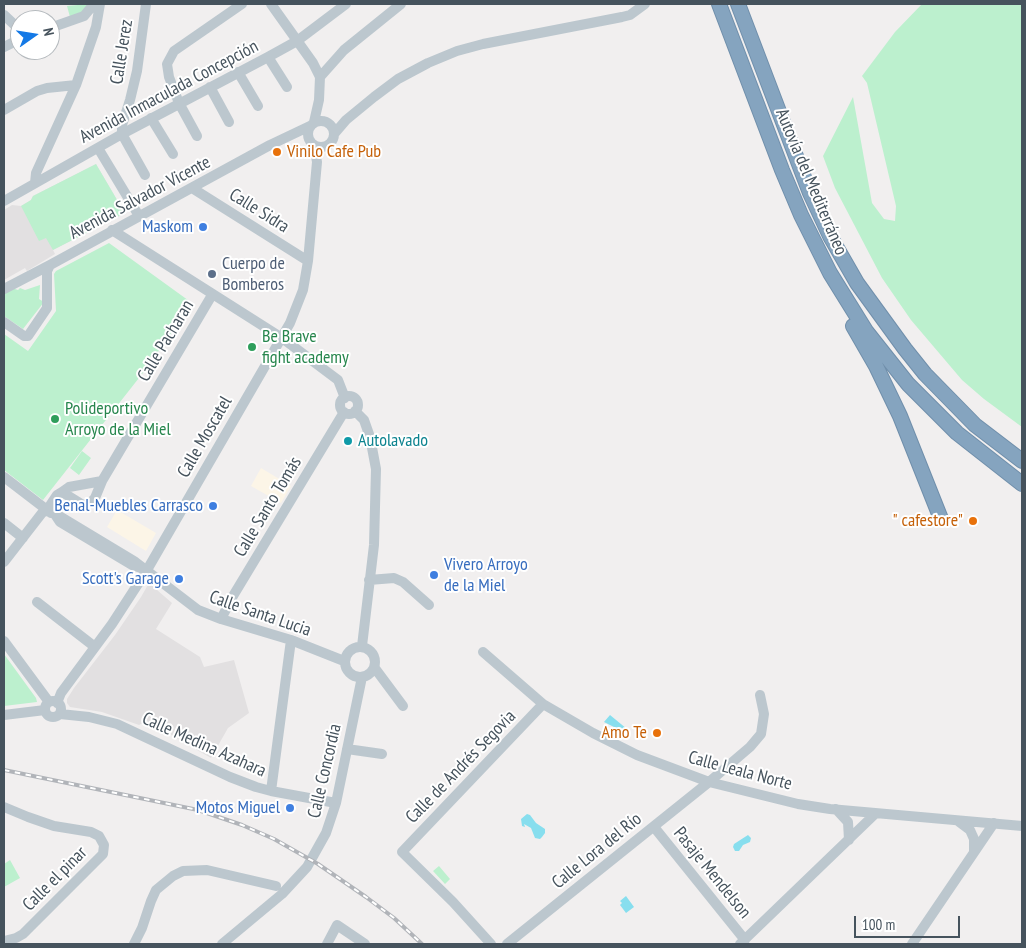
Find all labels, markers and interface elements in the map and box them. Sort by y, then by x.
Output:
north arrow [10,10,60,60]
street label: Calle Jerez [106,18,138,86]
text: N [39,26,58,38]
street label: Avenida Inmaculada Concepción [76,36,262,148]
street label: Autovía del Mediterráneo [770,106,852,258]
place label: Vinilo Cafe Pub [287,141,381,163]
marker: Vinilo Cafe Pub [271,146,283,158]
street label: Avenida Salvador Vicente [66,152,214,244]
street label: Calle Sidra [225,184,293,238]
place label: Maskom [142,216,193,238]
marker: Maskom [197,221,209,233]
place label: Cuerpo de Bomberos [222,253,285,296]
marker: Cuerpo de Bomberos [206,268,218,280]
street label: Calle Pacharan [133,296,199,386]
place label: Be Brave fight academy [262,326,349,368]
marker: Be Brave fight academy [246,341,258,353]
street label: Calle Moscatel [173,393,237,481]
place label: Polideportivo Arroyo de la Miel [65,398,171,440]
marker: Polideportivo Arroyo de la Miel [49,413,61,425]
place label: Autolavado [358,430,428,452]
marker: Autolavado [342,435,354,447]
street label: Calle Santo Tomás [230,453,306,561]
place label: Benal-Muebles Carrasco [54,495,203,517]
marker: Benal-Muebles Carrasco [207,500,219,512]
place label: " cafestore" [893,510,963,532]
marker: " cafestore" [967,515,979,527]
place label: Vivero Arroyo de la Miel [444,554,528,596]
place label: Scott's Garage [82,568,169,590]
marker: Vivero Arroyo de la Miel [428,569,440,581]
marker: Scott's Garage [173,573,185,585]
street label: Calle Santa Lucia [206,587,314,641]
street label: Calle de Andrés Segovia [402,706,520,828]
street label: Calle Medina Azahara [139,708,269,782]
street label: Calle Concordia [304,722,346,820]
place label: Amo Te [602,722,647,744]
marker: Amo Te [651,727,663,739]
street label: Calle Leala Norte [686,747,794,795]
place label: Motos Miguel [196,797,280,819]
marker: Motos Miguel [284,802,296,814]
street label: Calle Lora del Río [548,808,646,894]
street label: Pasaje Mendelson [669,823,755,923]
street label: Calle el pinar [18,842,92,916]
scale bar [856,906,962,938]
text: 100 m [862,915,895,934]

